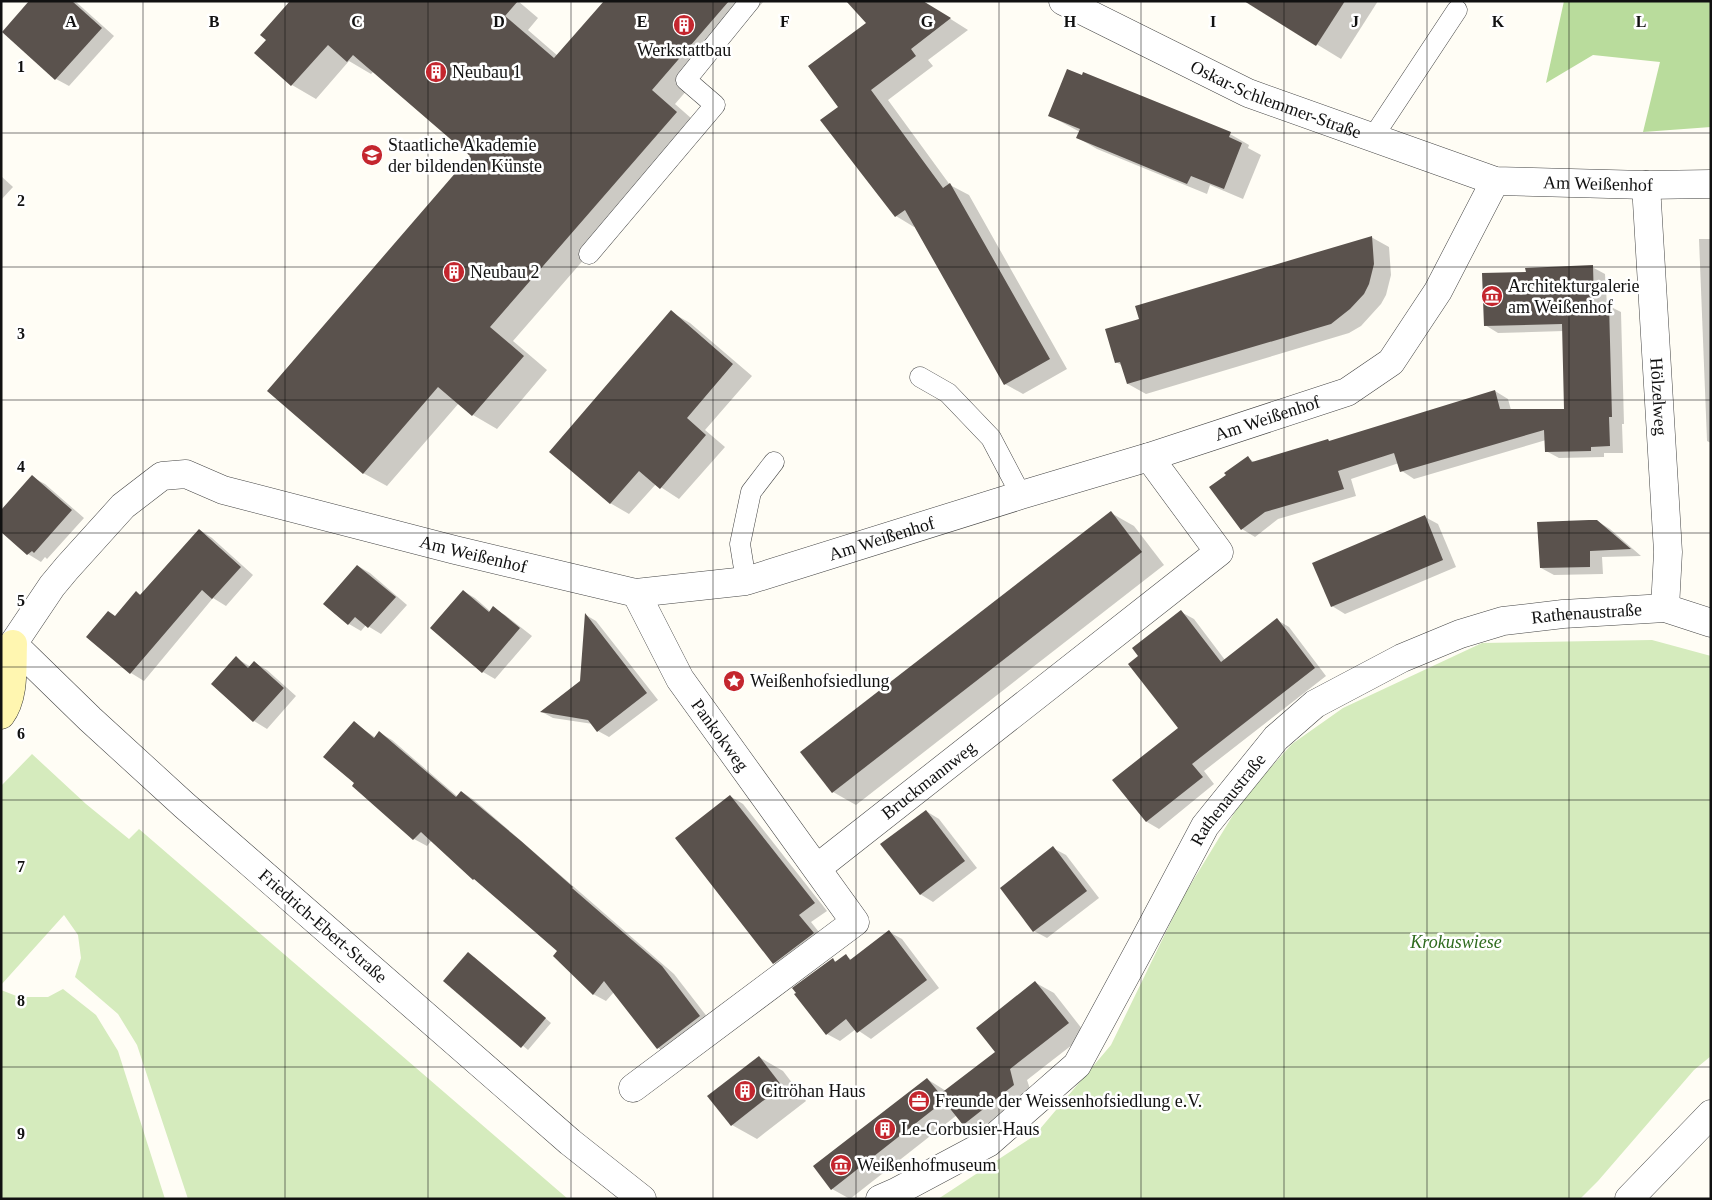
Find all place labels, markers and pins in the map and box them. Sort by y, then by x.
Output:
building icon: Werkstattbau [672,13,696,37]
place label: Werkstattbau [637,40,731,60]
building icon: Neubau 1 [424,60,448,84]
place label: Neubau 1 [452,62,521,82]
place label: Staatliche Akademie der bildenden Künste [388,135,542,176]
school or university icon: Staatliche Akademie der bildenden Künste [360,143,384,167]
building icon: Neubau 2 [442,260,466,284]
place label: Neubau 2 [470,262,539,282]
place label: Architekturgalerie am Weißenhof [1508,276,1640,317]
museum icon: Architekturgalerie am Weißenhof [1480,284,1504,308]
place icon: Weißenhofsiedlung [722,669,746,693]
place label: Weißenhofsiedlung [750,671,890,691]
building icon: Citröhan Haus [733,1079,757,1103]
place label: Citröhan Haus [761,1081,865,1101]
office icon: Freunde der Weissenhofsiedlung e.V. [907,1089,931,1113]
place label: Freunde der Weissenhofsiedlung e.V. [935,1091,1202,1111]
building icon: Le-Corbusier-Haus [873,1117,897,1141]
place label: Le-Corbusier-Haus [901,1119,1040,1139]
museum icon: Weißenhofmuseum [829,1153,853,1177]
place label: Weißenhofmuseum [857,1155,997,1175]

